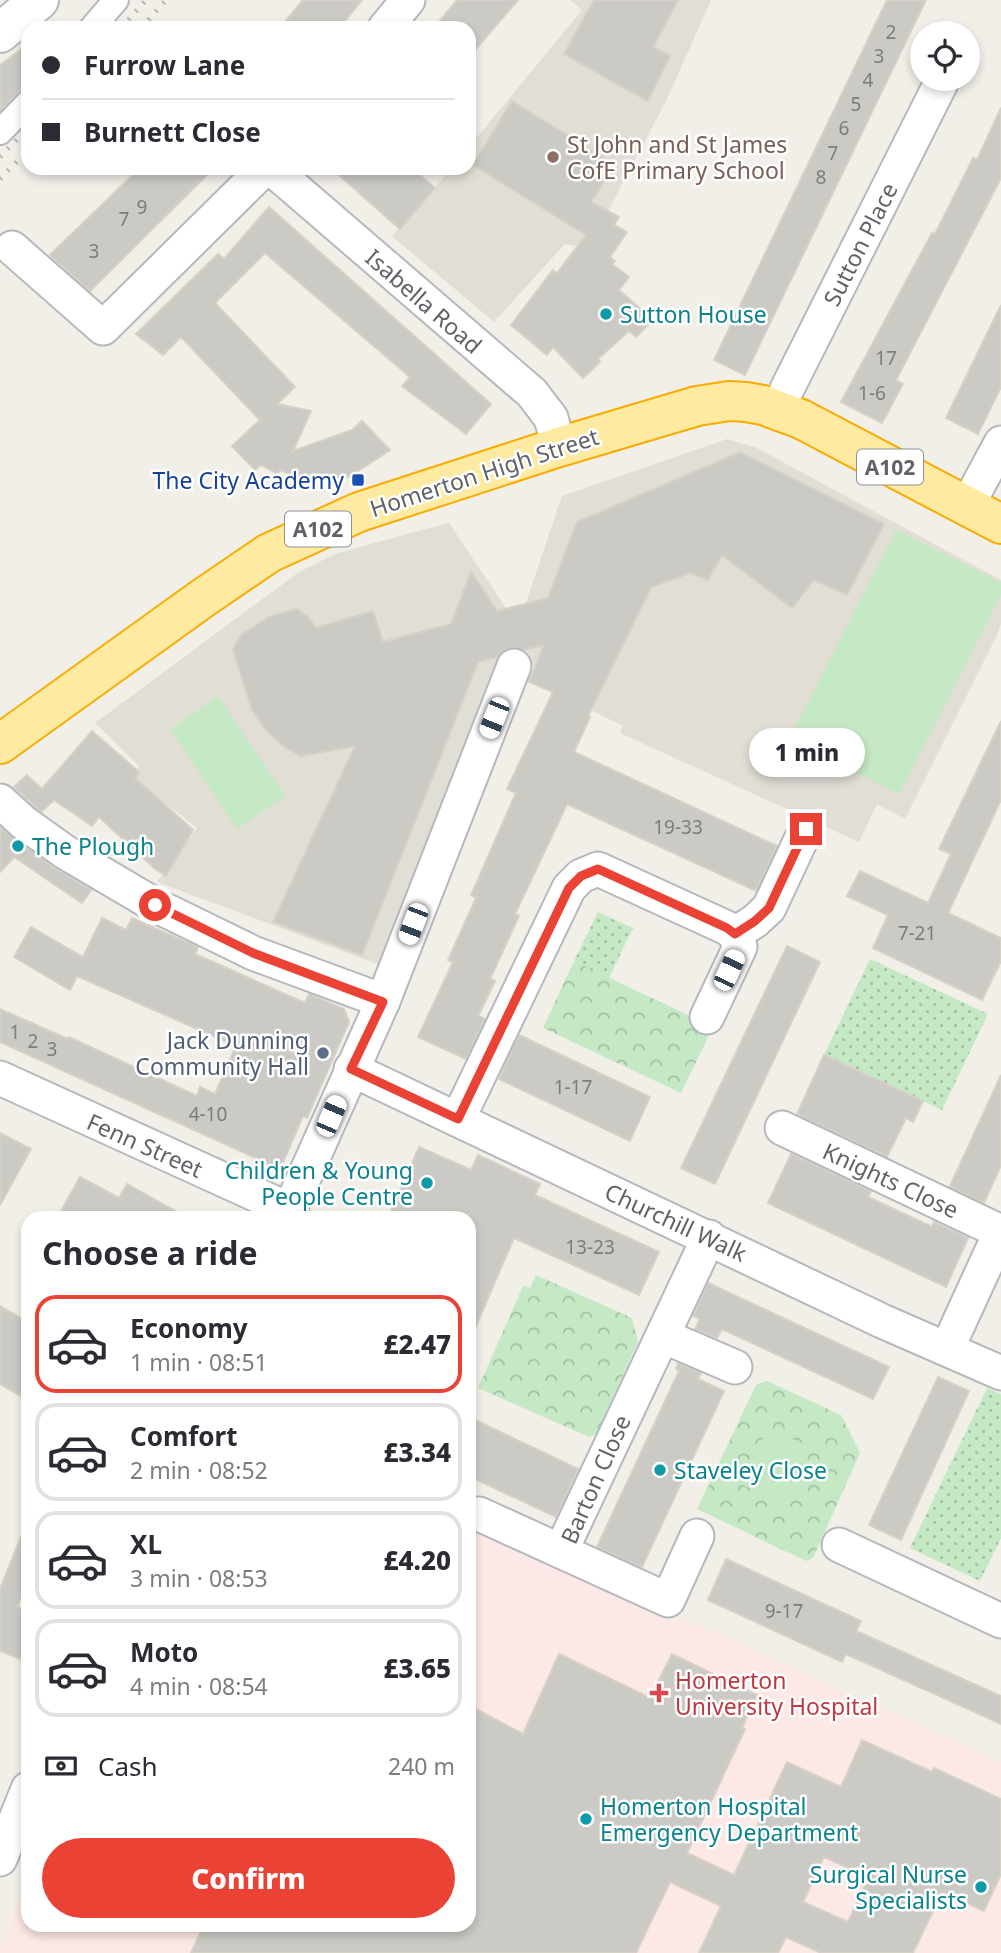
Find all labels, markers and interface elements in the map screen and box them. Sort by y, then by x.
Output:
house number: 2 [886,19,896,45]
map controls [910,21,980,91]
button: locate [910,21,980,91]
house number: 3 [874,43,884,69]
text: Furrow Lane [84,47,245,83]
house number: 4 [863,67,874,93]
house number: 5 [851,91,861,117]
text: Burnett Close [84,114,261,150]
house number: 6 [839,115,849,141]
place label: St John and St James CofE Primary School [567,128,787,186]
house number: 7 [828,140,838,166]
marker: St John and St James CofE Primary School [545,149,561,165]
house number: 8 [816,164,826,190]
street label: Sutton Place [815,177,905,311]
house number: 9 [137,194,147,220]
house number: 7 [119,206,129,232]
house number: 3 [89,238,99,264]
street label: Isabella Road [359,241,489,361]
place label: Sutton House [620,298,767,330]
marker: Sutton House [598,306,614,322]
house number: 17 [875,345,897,371]
house number: 1-6 [858,380,886,406]
street label: Homerton High Street [365,420,603,524]
road number: A102 [857,449,923,484]
place label: The City Academy [153,464,344,496]
marker: The City Academy [350,472,366,488]
road number: A102 [285,512,351,546]
car [477,695,512,741]
callout: 1 min [748,728,864,776]
text: 1 min [775,736,839,768]
route end [790,813,822,845]
house number: 19-33 [653,814,703,840]
place label: The Plough [32,830,154,862]
marker: The Plough [10,838,26,854]
route start [139,889,171,921]
car [396,901,431,947]
house number: 7-21 [898,920,936,946]
car [711,947,748,993]
house number: 1 [10,1019,20,1045]
place label: Jack Dunning Community Hall [135,1024,309,1082]
house number: 2 [28,1028,38,1054]
house number: 3 [47,1036,57,1062]
marker: Jack Dunning Community Hall [315,1045,331,1061]
house number: 1-17 [554,1074,592,1100]
car [314,1093,349,1139]
house number: 4-10 [189,1101,227,1127]
street label: Fenn Street [82,1105,208,1185]
street label: Knights Close [818,1135,964,1225]
place label: Children & Young People Centre [225,1154,413,1212]
marker: Children & Young People Centre [419,1175,435,1191]
street label: Churchill Walk [600,1175,753,1269]
text: Choose a ride [42,1231,258,1274]
house number: 13-23 [565,1234,615,1260]
text: Economy [130,1310,248,1346]
icon: car [46,1313,109,1376]
text: £2.47 [383,1326,451,1362]
text: 1 min · 08:51 [130,1346,268,1378]
street label: Barton Close [552,1409,638,1549]
text: Comfort [130,1418,238,1454]
icon: car [46,1421,109,1484]
text: £3.34 [383,1434,451,1470]
text: 2 min · 08:52 [130,1454,268,1486]
place label: Staveley Close [674,1454,827,1486]
marker: Staveley Close [652,1462,668,1478]
text: XL [130,1526,162,1562]
icon: car [46,1529,109,1592]
text: £4.20 [383,1542,451,1578]
text: 3 min · 08:53 [130,1562,268,1594]
house number: 9-17 [765,1598,803,1624]
text: Moto [130,1634,198,1670]
icon: car [46,1637,109,1700]
text: £3.65 [383,1650,451,1686]
place label: Homerton University Hospital [675,1664,878,1722]
text: 4 min · 08:54 [130,1670,268,1702]
marker: Homerton University Hospital [649,1683,669,1703]
icon: cash [42,1747,80,1785]
text: Cash [98,1748,158,1784]
text: 240 m [388,1750,455,1782]
place label: Homerton Hospital Emergency Department [600,1790,858,1848]
marker: Homerton Hospital Emergency Department [578,1811,594,1827]
button: Confirm [42,1838,455,1918]
place label: Surgical Nurse Specialists [810,1858,967,1916]
marker: Surgical Nurse Specialists [973,1879,989,1895]

